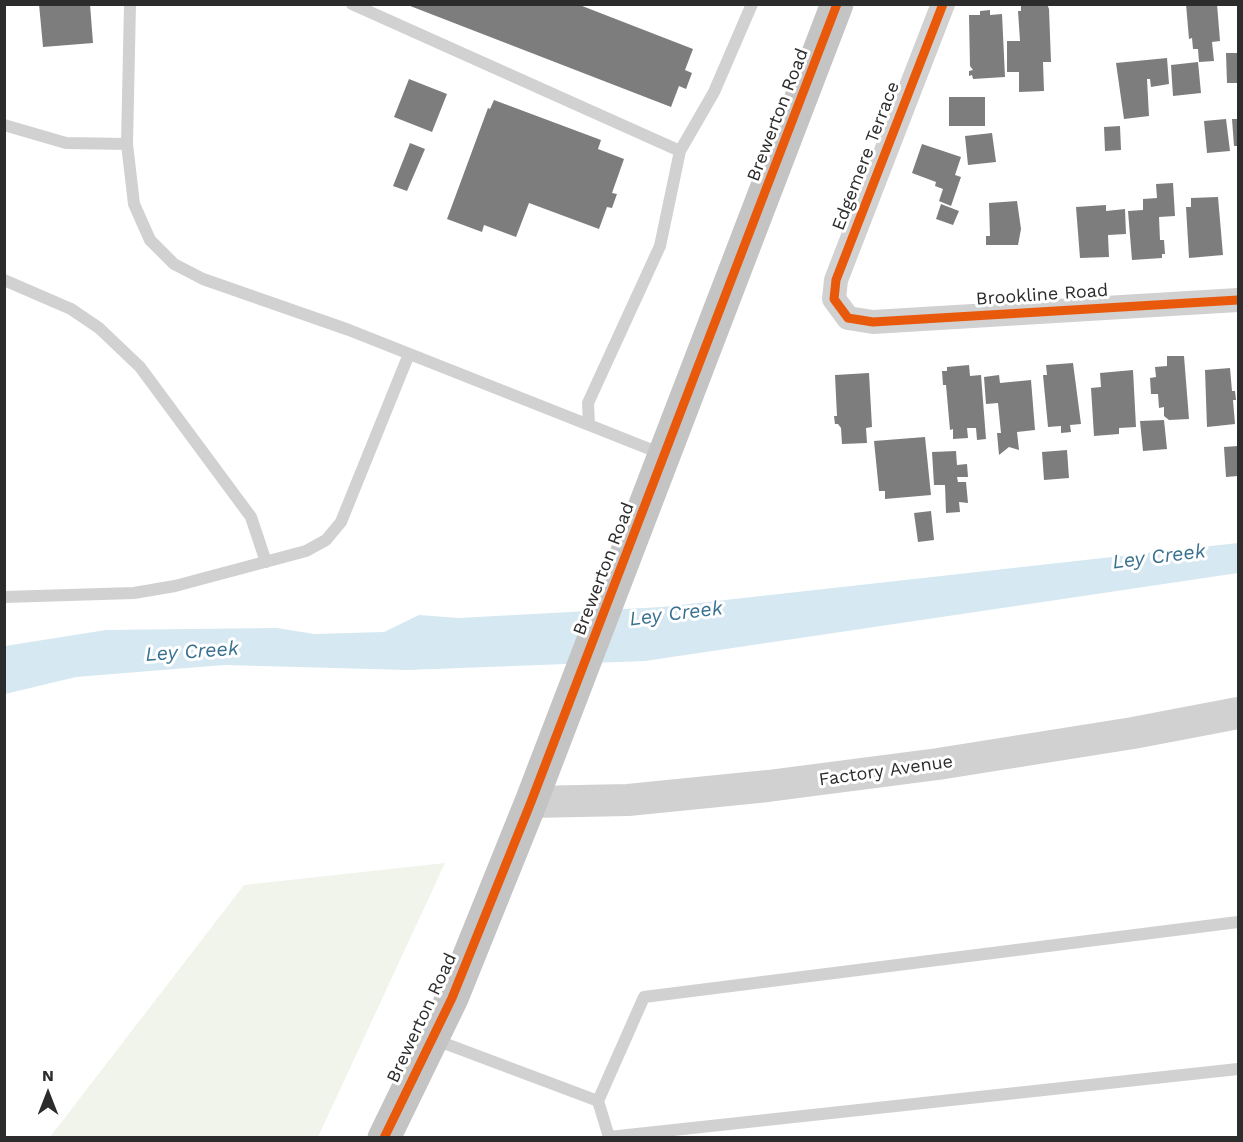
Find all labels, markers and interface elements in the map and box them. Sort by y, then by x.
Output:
street label: Brewerton Road [743,46,813,184]
street label: Edgemere Terrace [828,78,904,234]
street label: Brookline Road [975,280,1109,310]
street label: Brewerton Road [569,500,639,638]
water label: Ley Creek [1111,539,1207,575]
water label: Ley Creek [628,596,724,632]
water label: Ley Creek [144,637,240,667]
street label: Factory Avenue [818,751,954,791]
street label: Brewerton Road [383,950,461,1086]
north arrow [18,1064,78,1124]
text: N [42,1066,54,1085]

